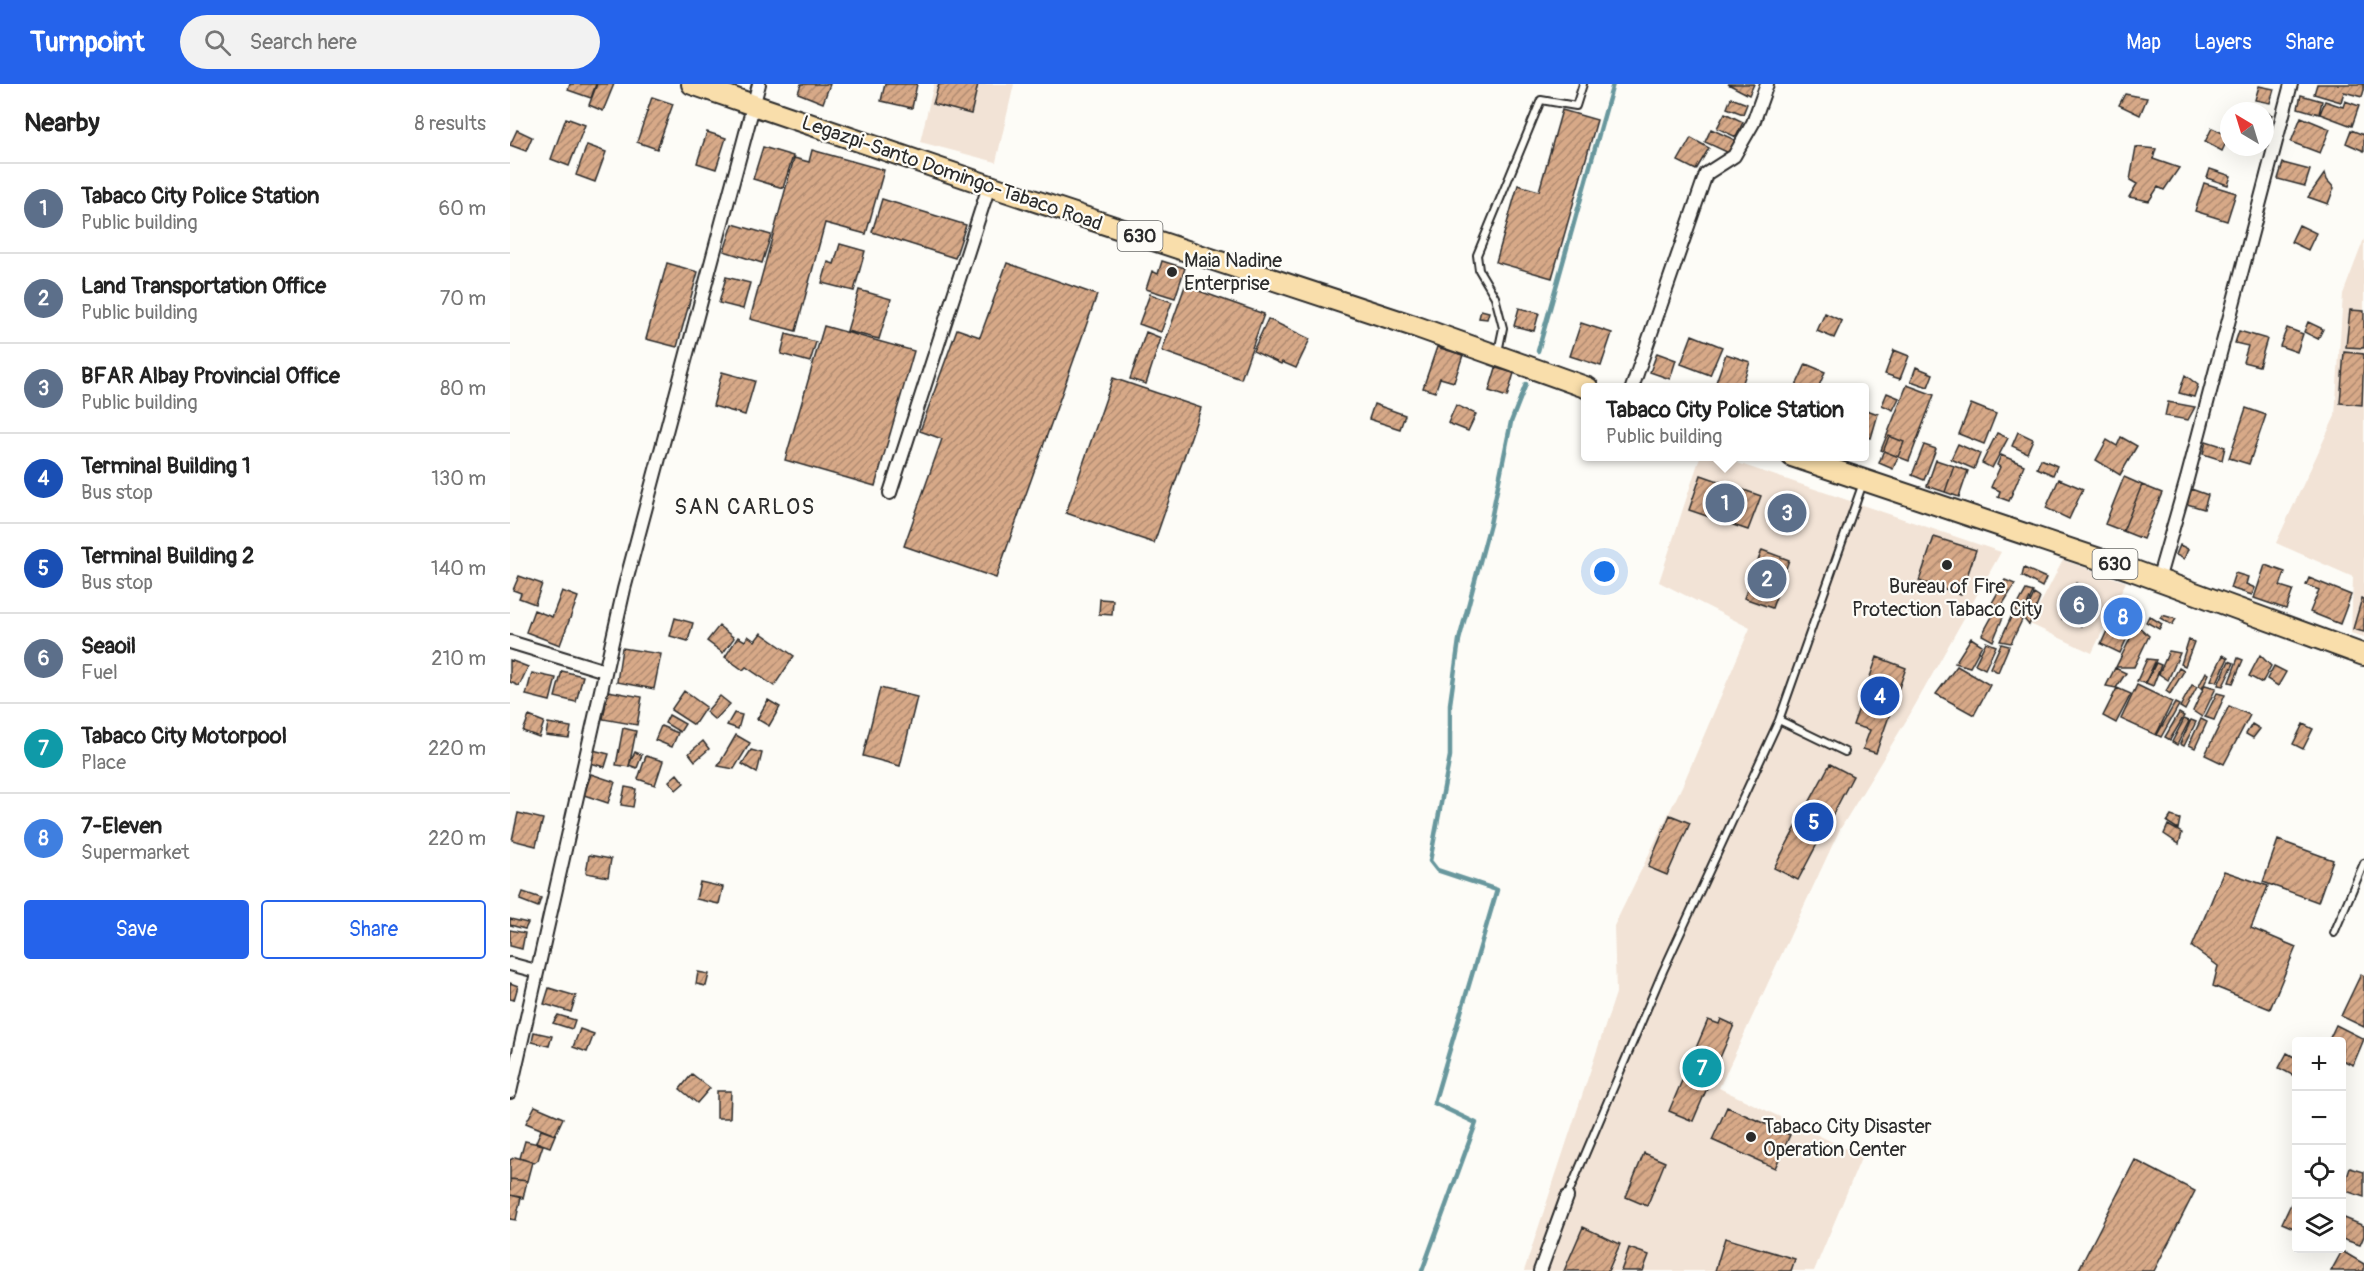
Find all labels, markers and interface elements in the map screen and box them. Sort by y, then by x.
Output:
search box [180,15,600,69]
text: Turnpoint [30,25,144,60]
icon: search [201,26,234,59]
text: Search here [249,28,357,56]
text: Map [2126,29,2161,56]
text: Layers [2194,29,2252,56]
text: Share [2285,29,2334,56]
north arrow [2220,102,2274,156]
text: Nearby [24,107,100,139]
street label: Legazpi-Santo Domingo-Tabaco Road [798,110,1106,236]
text: 8 results [415,111,486,136]
text: Tabaco City Police Station [81,182,319,210]
text: 1 [40,196,47,221]
text: 60 m [439,196,486,221]
text: Public building [81,210,197,235]
road number: 630 [1118,221,1162,251]
place label: Maia Nadine Enterprise [1184,248,1282,296]
marker: Maia Nadine Enterprise [1165,265,1179,279]
text: Land Transportation Office [81,272,326,300]
text: 2 [38,286,49,311]
text: 70 m [440,286,486,311]
text: Public building [81,300,197,325]
text: BFAR Albay Provincial Office [81,362,340,390]
text: 3 [38,376,49,401]
text: 80 m [440,376,486,401]
popup [1581,383,1869,461]
text: Public building [81,390,197,415]
text: Tabaco City Police Station [1606,396,1844,424]
text: Public building [1606,424,1722,449]
text: Terminal Building 1 [81,452,251,480]
text: 4 [38,466,49,491]
text: 130 m [431,466,486,491]
text: Bus stop [81,480,153,505]
pin: 1 [1706,480,1744,526]
pin: 3 [1768,490,1806,536]
district label: SAN CARLOS [674,493,816,521]
text: Terminal Building 2 [81,542,254,570]
road number: 630 [2092,549,2138,579]
text: 5 [38,556,49,581]
text: 140 m [431,556,486,581]
pin: 2 [1748,556,1786,602]
your location [1590,557,1619,586]
marker: Bureau of Fire Protection Tabaco City [1940,558,1954,572]
text: Bus stop [81,570,153,595]
place label: Bureau of Fire Protection Tabaco City [1852,574,2042,622]
pin: 6 [2060,582,2098,628]
pin: 8 [2104,594,2142,640]
text: Seaoil [81,632,136,660]
text: 6 [38,646,49,671]
text: 210 m [431,646,486,671]
text: Fuel [81,660,118,685]
pin: 4 [1860,674,1900,718]
text: Tabaco City Motorpool [81,722,287,750]
text: 7 [38,736,49,761]
text: 220 m [428,736,486,761]
text: Place [81,750,126,775]
pin: 5 [1794,800,1834,844]
text: 7-Eleven [81,812,162,840]
text: 8 [38,826,49,851]
text: 220 m [428,826,486,851]
text: Supermarket [81,840,190,865]
button: Save [24,900,249,959]
button: Share [261,900,486,959]
map controls [2292,1037,2346,1253]
button: + [2292,1037,2346,1091]
pin: 7 [1682,1046,1722,1090]
button: − [2292,1091,2346,1145]
place label: Tabaco City Disaster Operation Center [1763,1114,1932,1162]
marker: Tabaco City Disaster Operation Center [1744,1130,1758,1144]
button: locate [2292,1145,2346,1199]
button: layers [2292,1199,2346,1253]

